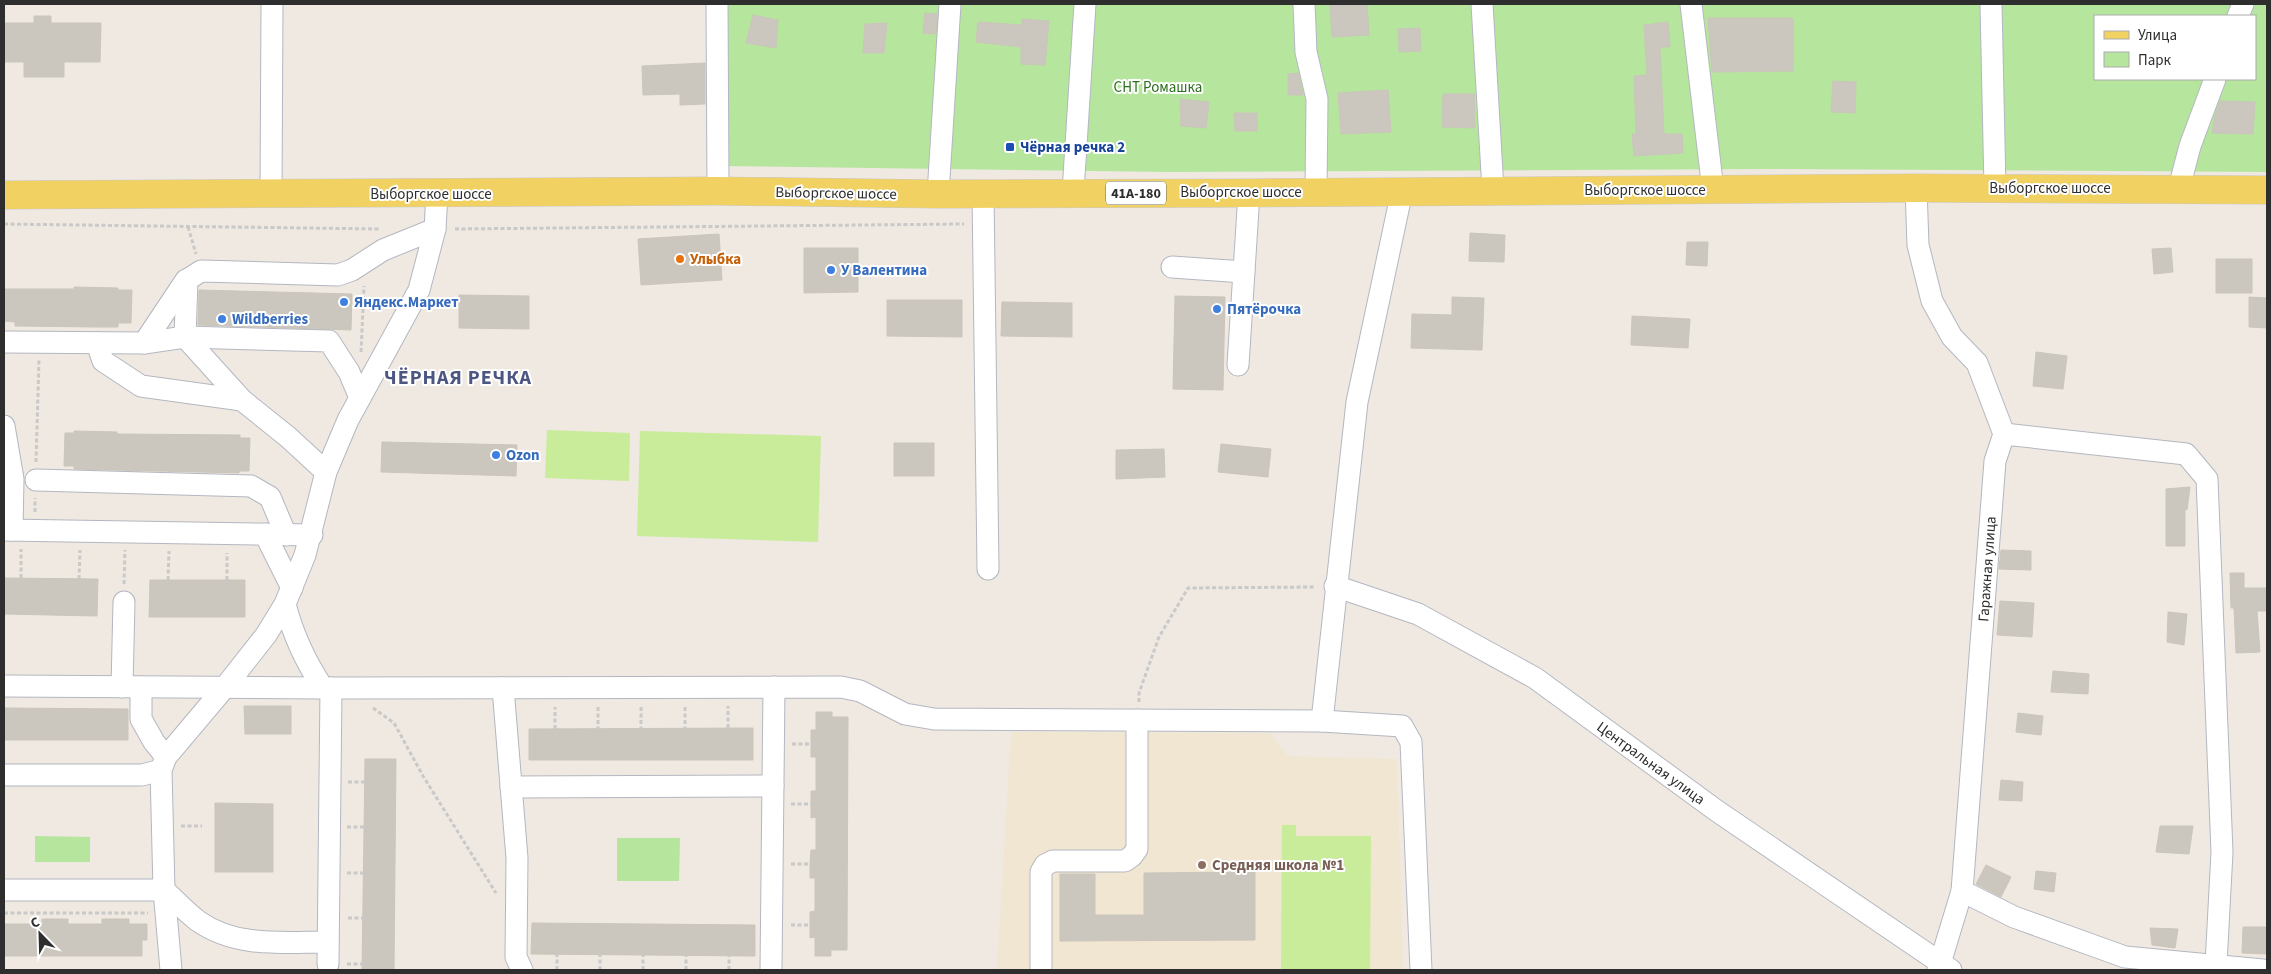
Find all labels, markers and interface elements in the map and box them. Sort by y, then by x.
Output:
legend [2094,15,2256,80]
text: Улица [2138,25,2177,46]
text: Парк [2138,50,2172,71]
park label: СНТ Ромашка [1114,77,1202,98]
place label: Чёрная речка 2 [1020,137,1125,158]
marker: Чёрная речка 2 [1004,141,1016,153]
street label: Выборгское шоссе [1989,178,2111,199]
street label: Выборгское шоссе [1584,180,1706,201]
street label: Выборгское шоссе [775,182,897,205]
road number: 41А-180 [1106,182,1166,204]
street label: Выборгское шоссе [1180,182,1302,203]
street label: Выборгское шоссе [370,184,492,205]
place label: Улыбка [690,249,741,270]
marker: Улыбка [674,253,686,265]
place label: У Валентина [841,260,927,281]
marker: У Валентина [825,264,837,276]
place label: Яндекс.Маркет [354,292,459,313]
marker: Яндекс.Маркет [338,296,350,308]
place label: Пятёрочка [1227,299,1301,320]
marker: Пятёрочка [1211,303,1223,315]
place label: Wildberries [232,309,308,330]
marker: Wildberries [216,313,228,325]
district label: ЧЁРНАЯ РЕЧКА [384,364,532,392]
place label: Ozon [506,445,540,466]
marker: Ozon [490,449,502,461]
street label: Гаражная улица [1973,516,2002,622]
street label: Центральная улица [1592,717,1709,810]
place label: Средняя школа №1 [1212,855,1344,876]
marker: Средняя школа №1 [1196,859,1208,871]
north arrow [15,909,65,959]
text: С [28,912,43,934]

